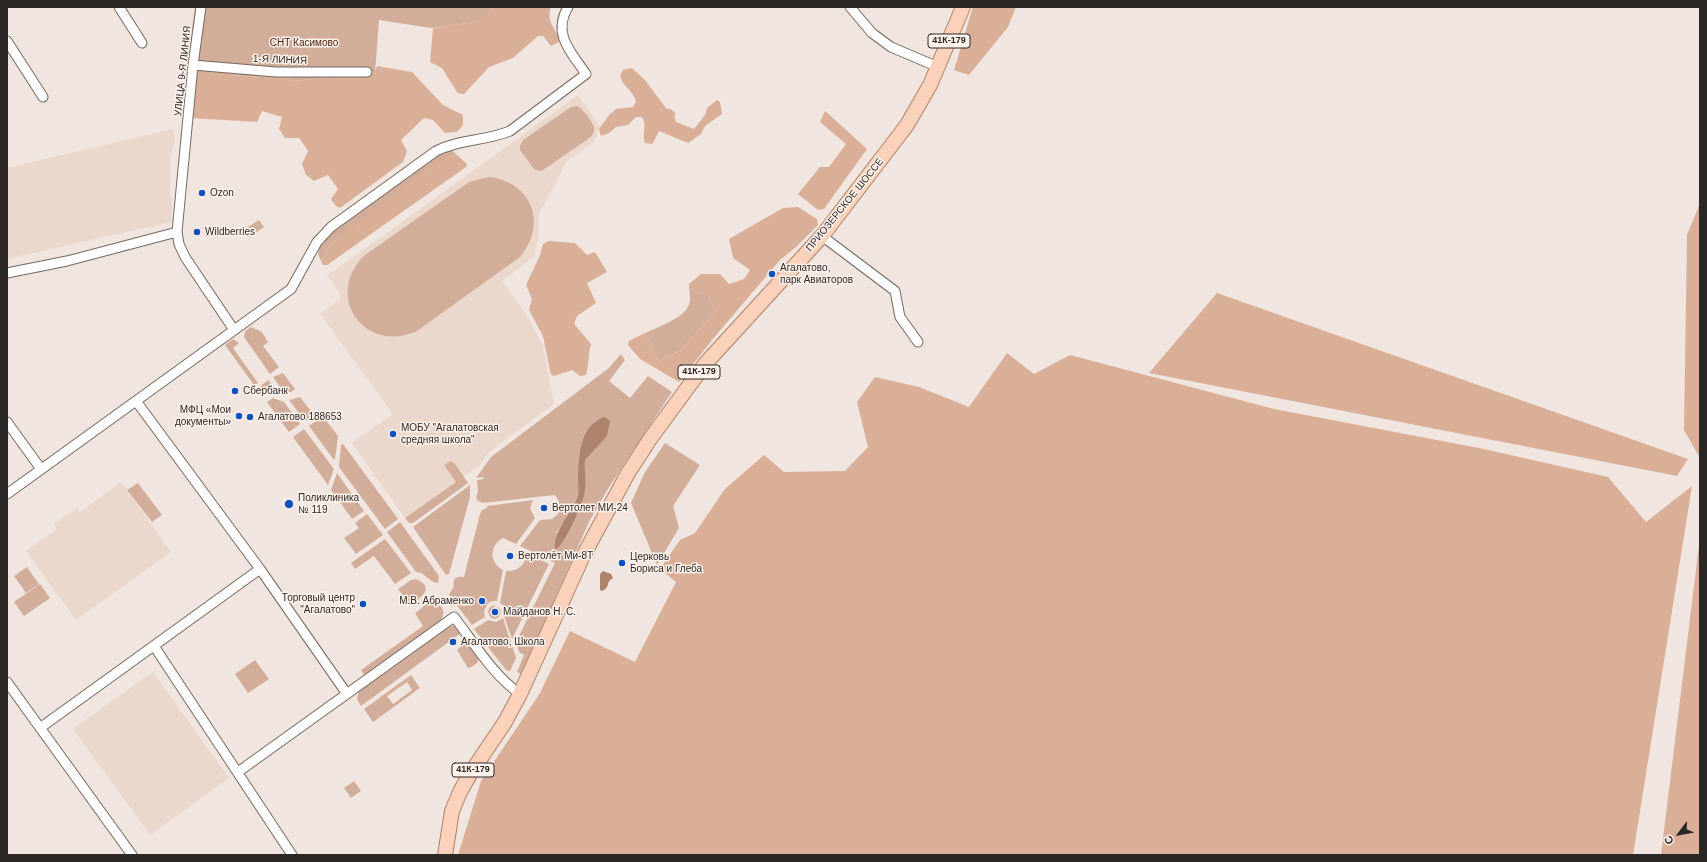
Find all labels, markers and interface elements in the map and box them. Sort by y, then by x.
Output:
street label: УЛИЦА 9-Я ЛИНИЯ [172,25,194,117]
road number: 41К-179 [928,34,970,48]
park label: СНТ Касимово [270,37,338,49]
street label: 1-Я ЛИНИЯ [253,53,307,67]
street label: ПРИОЗЕРСКОЕ ШОССЕ [804,156,886,254]
place label: Ozon [210,187,234,199]
marker: Ozon [197,188,207,198]
place label: Wildberries [205,226,255,238]
marker: Wildberries [192,227,202,237]
place label: Агалатово, парк Авиаторов [780,262,853,286]
marker: Агалатово, парк Авиаторов [767,269,777,279]
road number: 41К-179 [678,365,720,379]
place label: Сбербанк [243,385,288,397]
marker: Сбербанк [230,386,240,396]
place label: МФЦ «Мои документы» [175,404,231,428]
marker: МФЦ «Мои документы» [234,411,244,421]
place label: Агалатово 188653 [258,411,342,423]
marker: Агалатово 188653 [245,412,255,422]
place label: МОБУ "Агалатовская средняя школа" [401,422,499,446]
marker: МОБУ "Агалатовская средняя школа" [388,429,398,439]
place label: Поликлиника № 119 [298,492,359,516]
marker: Поликлиника № 119 [283,498,295,510]
place label: Вертолет МИ-24 [552,502,628,514]
marker: Вертолет МИ-24 [539,503,549,513]
place label: Вертолёт Ми-8Т [518,550,593,562]
marker: Вертолёт Ми-8Т [505,551,515,561]
place label: Церковь Бориса и Глеба [630,551,702,574]
marker: Церковь Бориса и Глеба [617,558,627,568]
place label: Торговый центр "Агалатово" [282,592,355,616]
place label: М.В. Абраменко [399,595,474,607]
marker: М.В. Абраменко [477,596,487,606]
marker: Торговый центр "Агалатово" [358,599,368,609]
place label: Майданов Н. С. [503,606,576,618]
marker: Майданов Н. С. [490,607,500,617]
place label: Агалатово, Школа [461,636,545,648]
marker: Агалатово, Школа [448,637,458,647]
road number: 41К-179 [452,763,494,777]
north arrow [1659,814,1699,854]
text: С [1662,834,1676,847]

